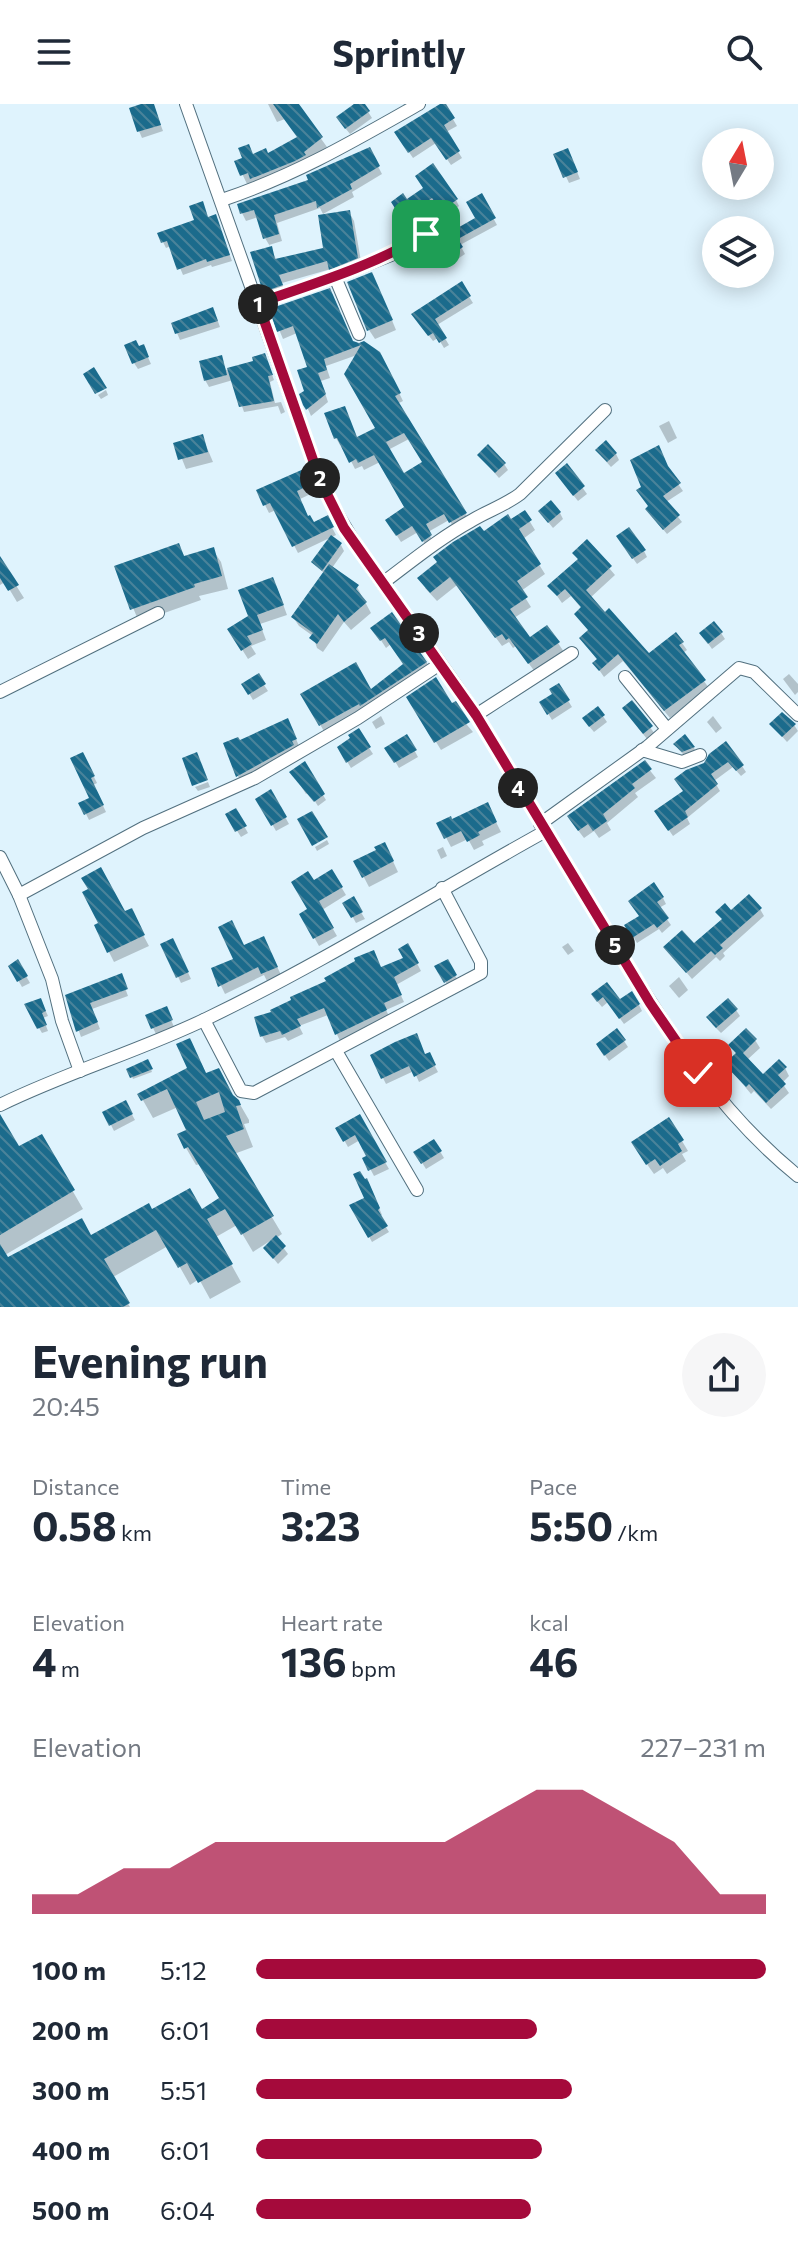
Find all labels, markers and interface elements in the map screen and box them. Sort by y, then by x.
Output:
icon: menu [32,30,76,74]
text: Sprintly [332,30,466,74]
icon: search [722,30,766,74]
north arrow [702,128,774,200]
map controls [702,128,774,288]
pin [392,200,460,268]
icon: arrive [404,212,448,256]
button: layers [702,216,774,288]
pin: 1 [238,284,278,324]
text: 1 [253,290,263,317]
pin: 2 [300,458,340,498]
text: 2 [314,464,326,491]
pin: 3 [399,613,439,653]
text: 3 [413,619,425,646]
pin: 4 [498,768,538,808]
text: 4 [511,774,525,801]
pin: 5 [595,925,635,965]
text: 5 [609,931,621,958]
pin [664,1039,732,1107]
icon: check [676,1051,720,1095]
text: Evening run [32,1333,268,1387]
button: share [682,1333,766,1417]
text: 20:45 [32,1390,100,1421]
text: Distance [32,1473,119,1500]
text: Time [281,1473,331,1500]
text: Pace [529,1473,577,1500]
text: 0.58 [32,1500,117,1549]
text: 3:23 [281,1500,361,1549]
text: 5:50 [529,1500,613,1549]
text: km [117,1519,152,1546]
text: /km [613,1519,658,1546]
text: Elevation [32,1609,125,1636]
text: Heart rate [281,1609,383,1636]
text: kcal [529,1609,569,1636]
text: 4 [32,1636,57,1685]
text: 136 [281,1636,347,1685]
text: 46 [529,1636,579,1685]
text: m [57,1655,80,1682]
text: bpm [347,1655,396,1682]
text: Elevation [32,1731,142,1762]
text: 227–231 m [640,1731,766,1762]
text: 100 m [32,1954,106,1985]
text: 5:12 [160,1954,207,1985]
text: 200 m [32,2014,109,2045]
text: 6:01 [160,2014,210,2045]
text: 300 m [32,2074,109,2105]
text: 5:51 [160,2074,207,2105]
text: 400 m [32,2134,110,2165]
text: 6:01 [160,2134,210,2165]
text: 500 m [32,2194,109,2225]
text: 6:04 [160,2194,214,2225]

